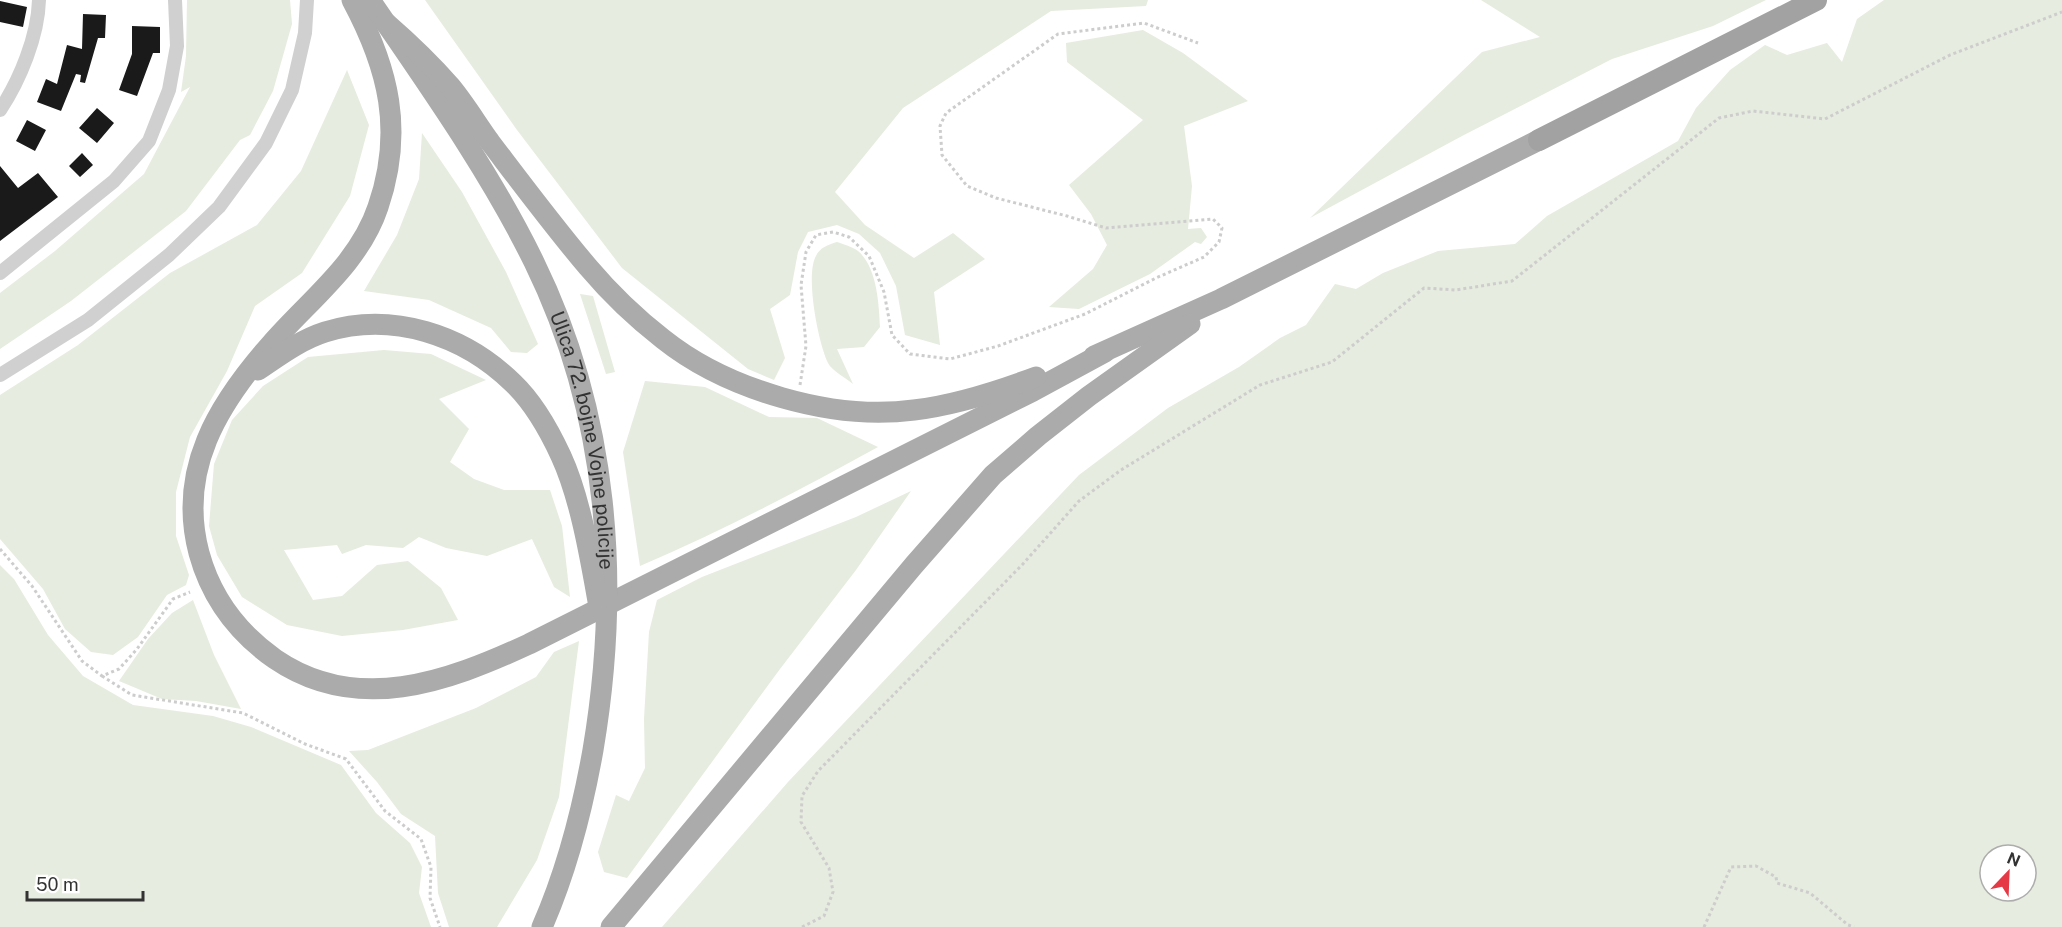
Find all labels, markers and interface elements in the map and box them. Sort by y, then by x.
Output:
street label: Ulica 72. bojne Vojne policije [545,308,619,570]
north arrow [1978,843,2038,903]
text: N [2004,848,2023,871]
scale bar [27,864,142,902]
text: 50 m [36,874,79,895]

